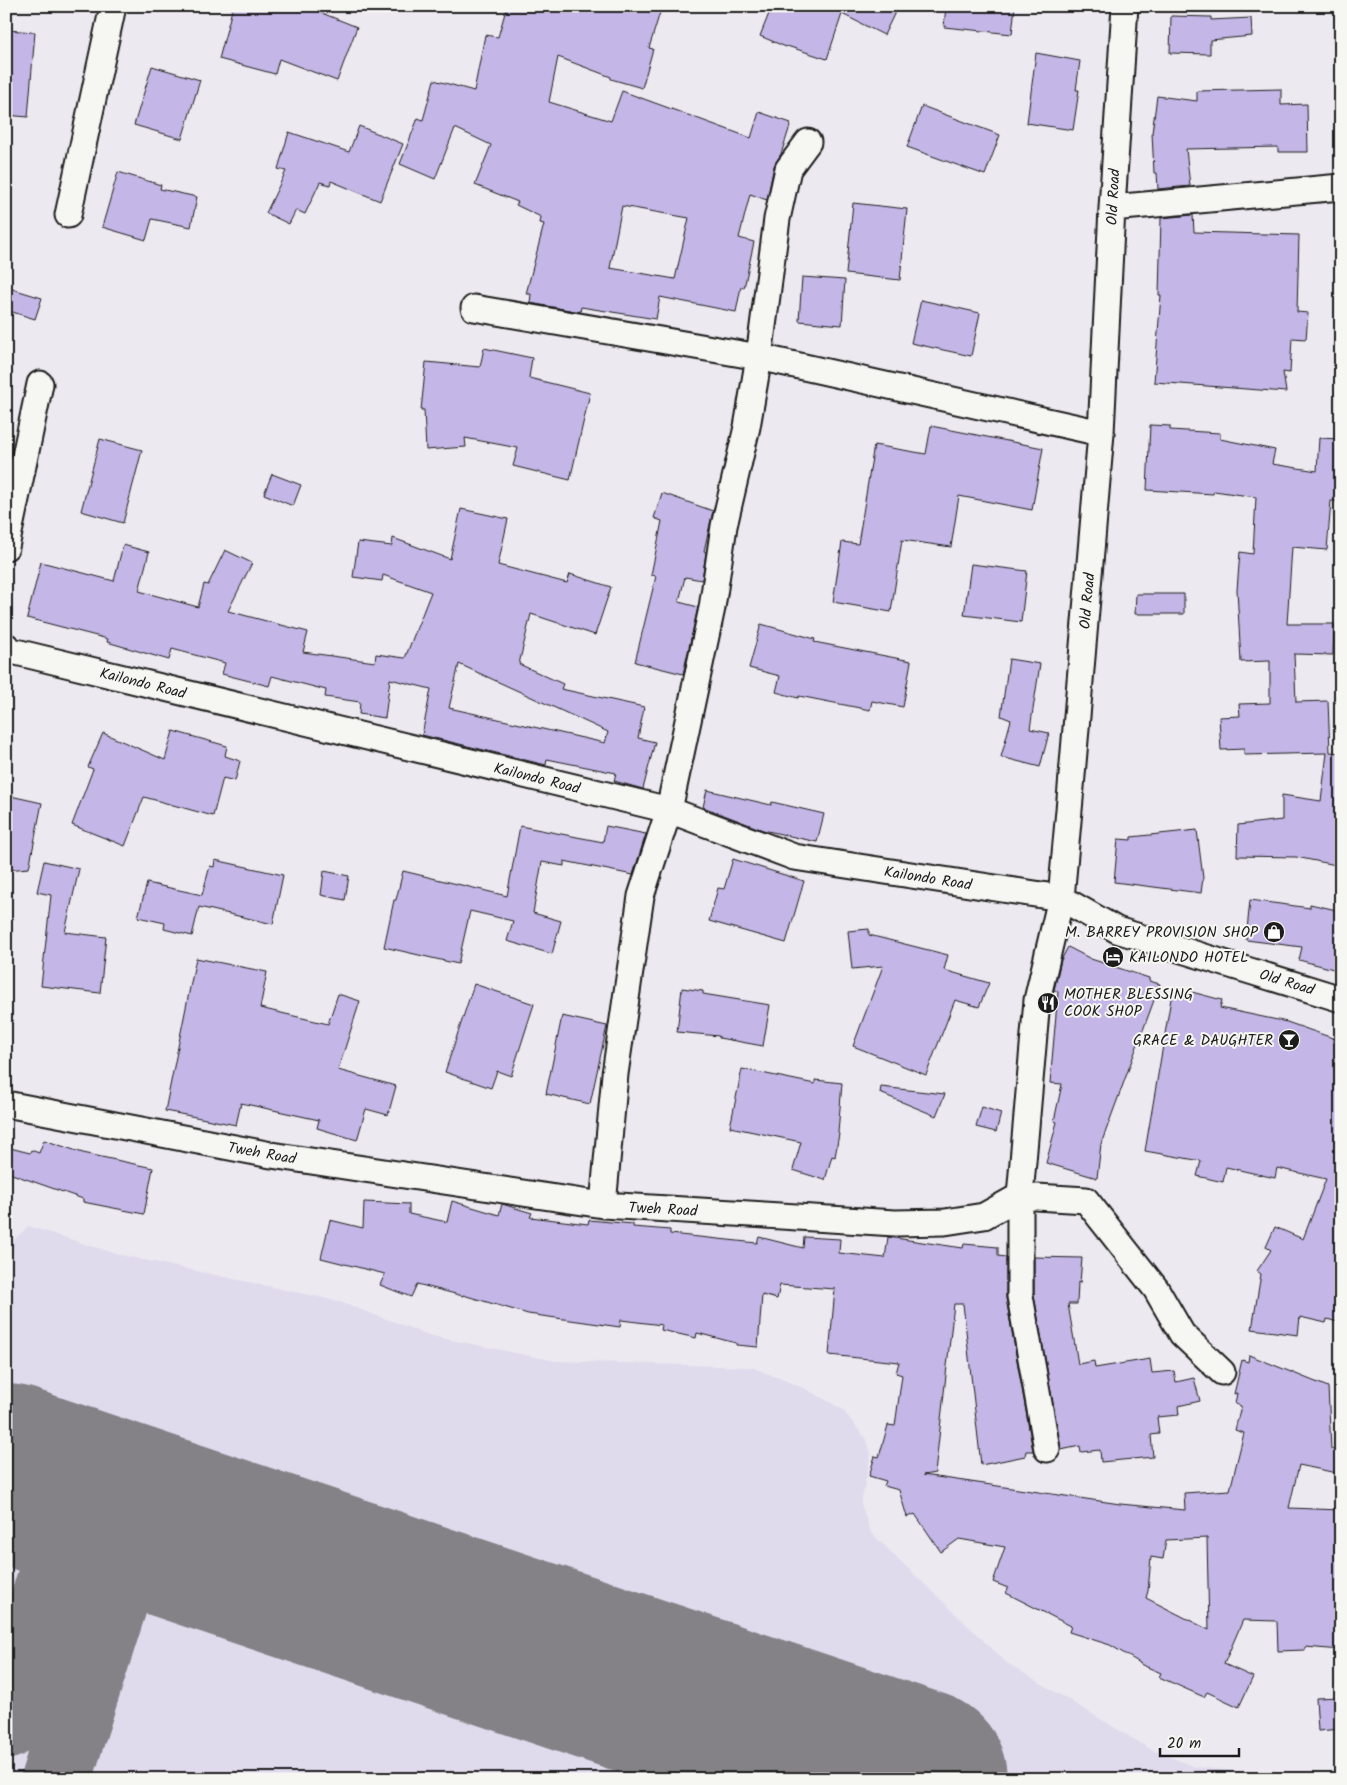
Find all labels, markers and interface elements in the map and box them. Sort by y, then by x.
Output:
street label: Old Road [1101,168,1127,226]
street label: Old Road [1074,571,1102,630]
street label: Kailondo Road [97,662,189,706]
street label: Kailondo Road [491,757,583,801]
street label: Kailondo Road [882,860,974,898]
shop icon: M. BARREY PROVISION SHOP [1262,920,1286,944]
place label: M. BARREY PROVISION SHOP [1065,921,1259,945]
hotel icon: KAILONDO HOTEL [1101,945,1125,969]
place label: KAILONDO HOTEL [1129,946,1248,970]
street label: Old Road [1256,963,1318,1003]
place label: MOTHER BLESSING COOK SHOP [1064,983,1193,1024]
restaurant icon: MOTHER BLESSING COOK SHOP [1036,991,1060,1015]
bar icon: GRACE & DAUGHTER [1277,1028,1301,1052]
place label: GRACE & DAUGHTER [1133,1029,1273,1053]
street label: Tweh Road [226,1136,298,1172]
street label: Tweh Road [628,1196,699,1224]
scale bar [1160,1725,1238,1757]
text: 20 m [1167,1732,1201,1756]

